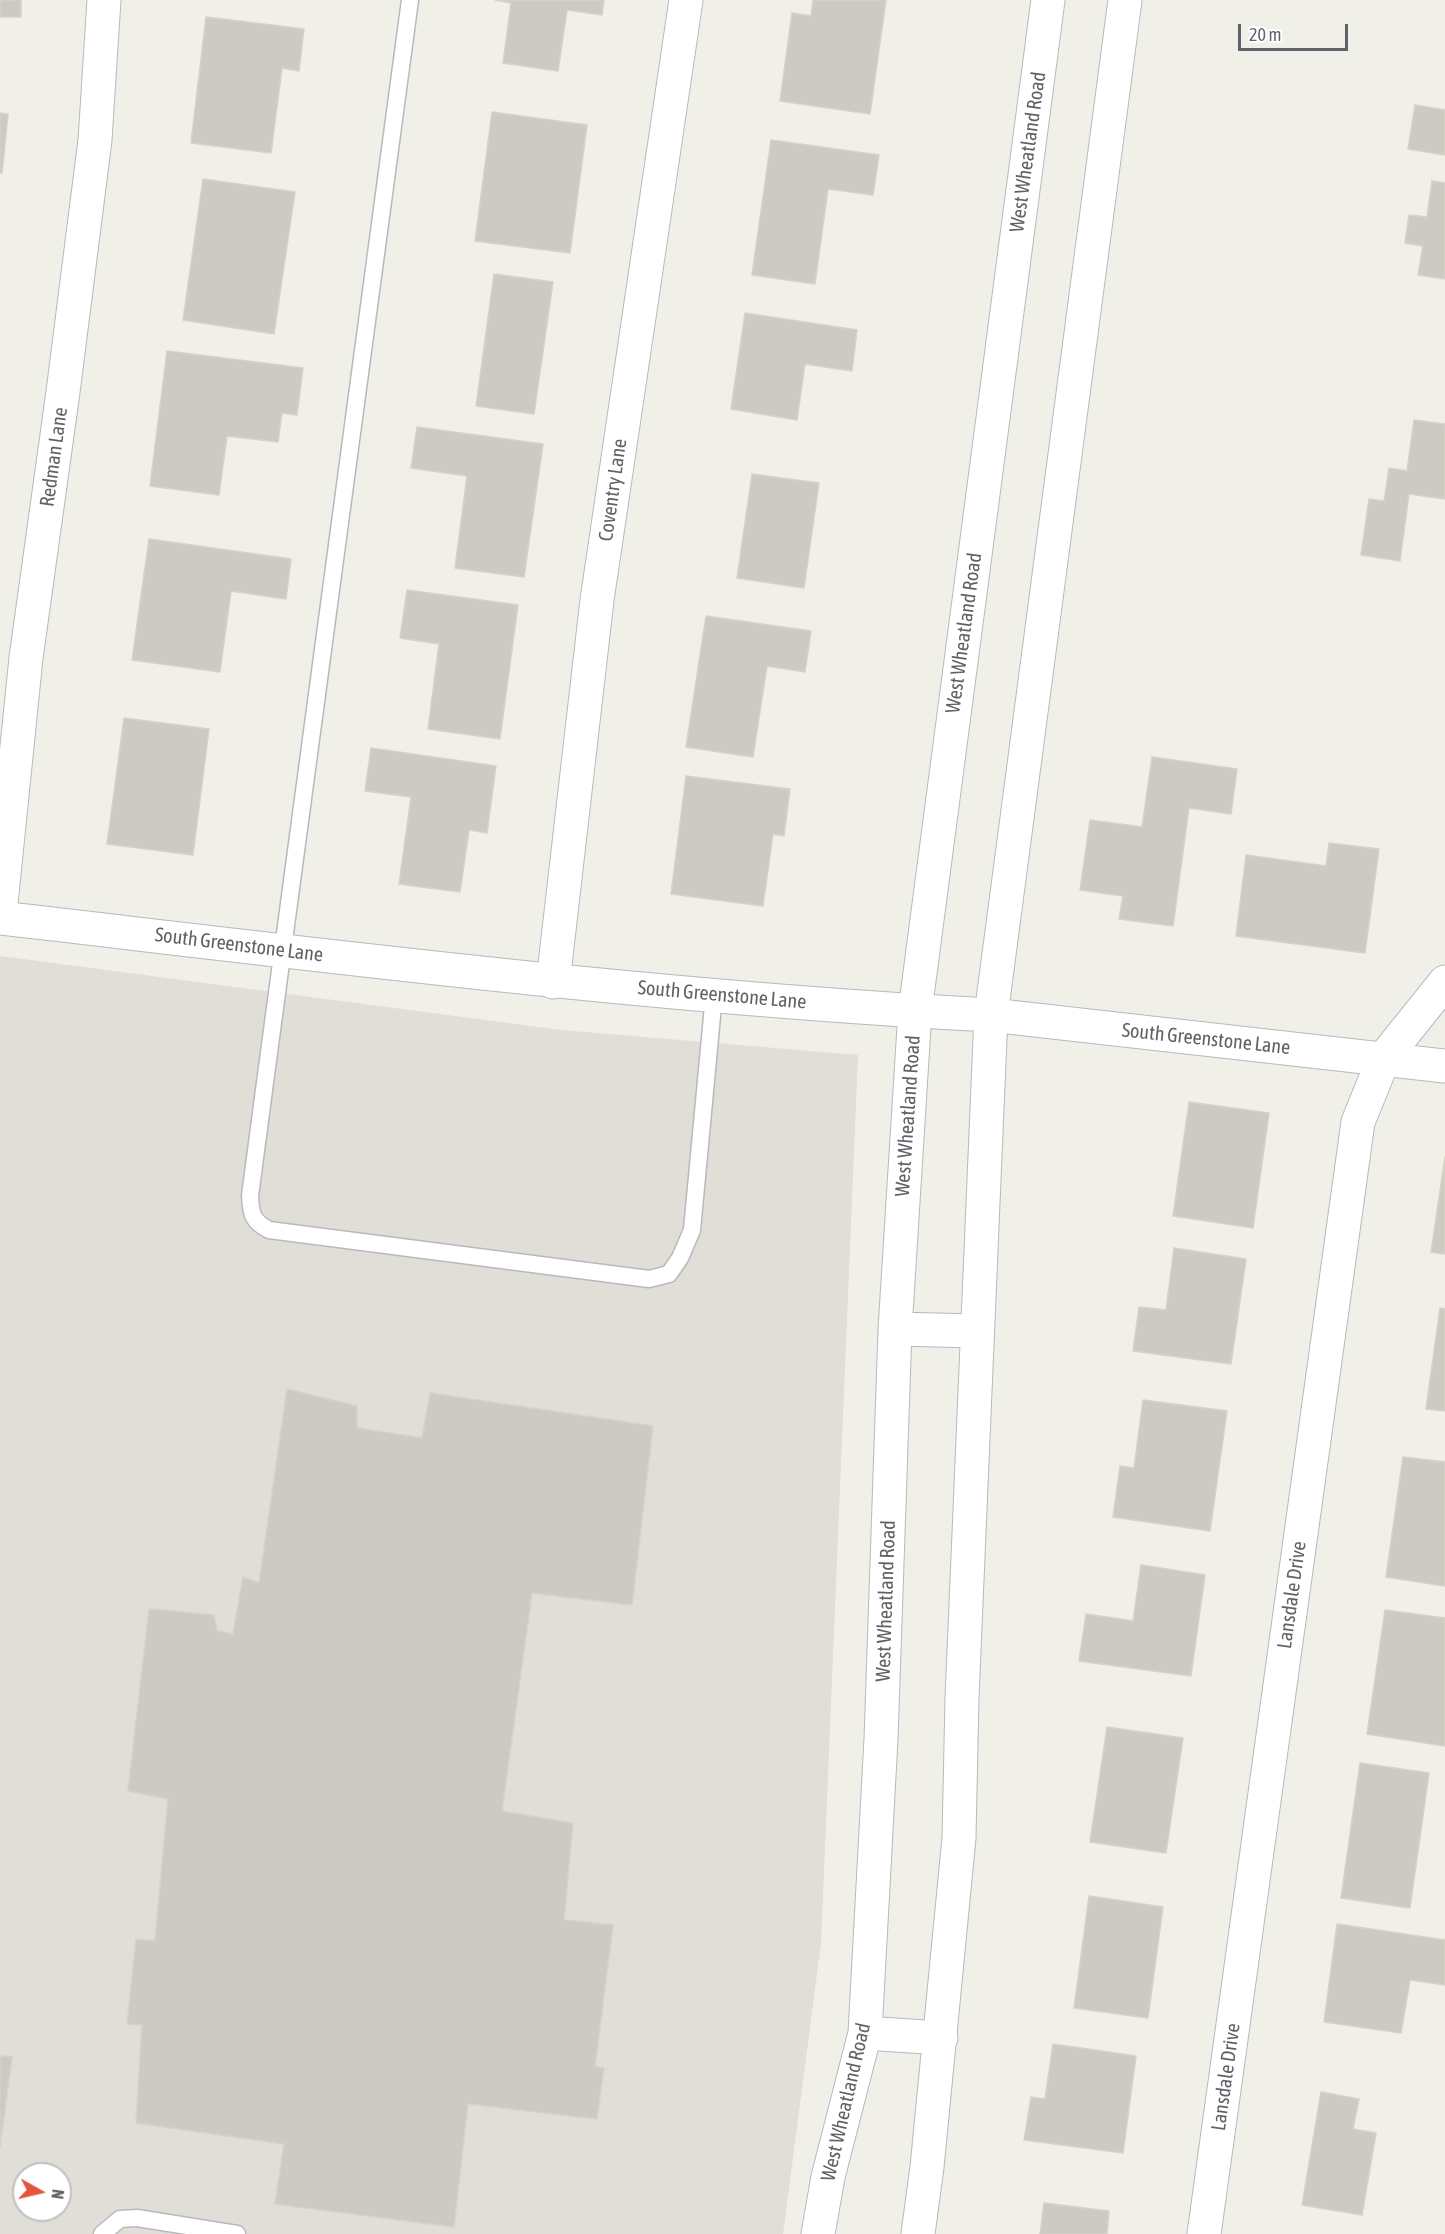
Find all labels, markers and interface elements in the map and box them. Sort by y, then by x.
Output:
scale bar [1241,12,1350,50]
text: 20 m [1249,24,1281,45]
street label: West Wheatland Road [1005,70,1051,234]
street label: Redman Lane [35,406,73,508]
street label: Coventry Lane [594,437,632,543]
street label: West Wheatland Road [941,551,987,715]
street label: South Greenstone Lane [154,923,324,967]
street label: South Greenstone Lane [637,976,807,1014]
street label: South Greenstone Lane [1121,1018,1291,1060]
street label: West Wheatland Road [890,1035,926,1197]
street label: West Wheatland Road [871,1520,901,1682]
street label: Lansdale Drive [1273,1540,1311,1650]
street label: West Wheatland Road [816,2021,876,2183]
street label: Lansdale Drive [1207,2022,1245,2132]
north arrow [12,2162,72,2222]
text: N [48,2188,67,2200]

